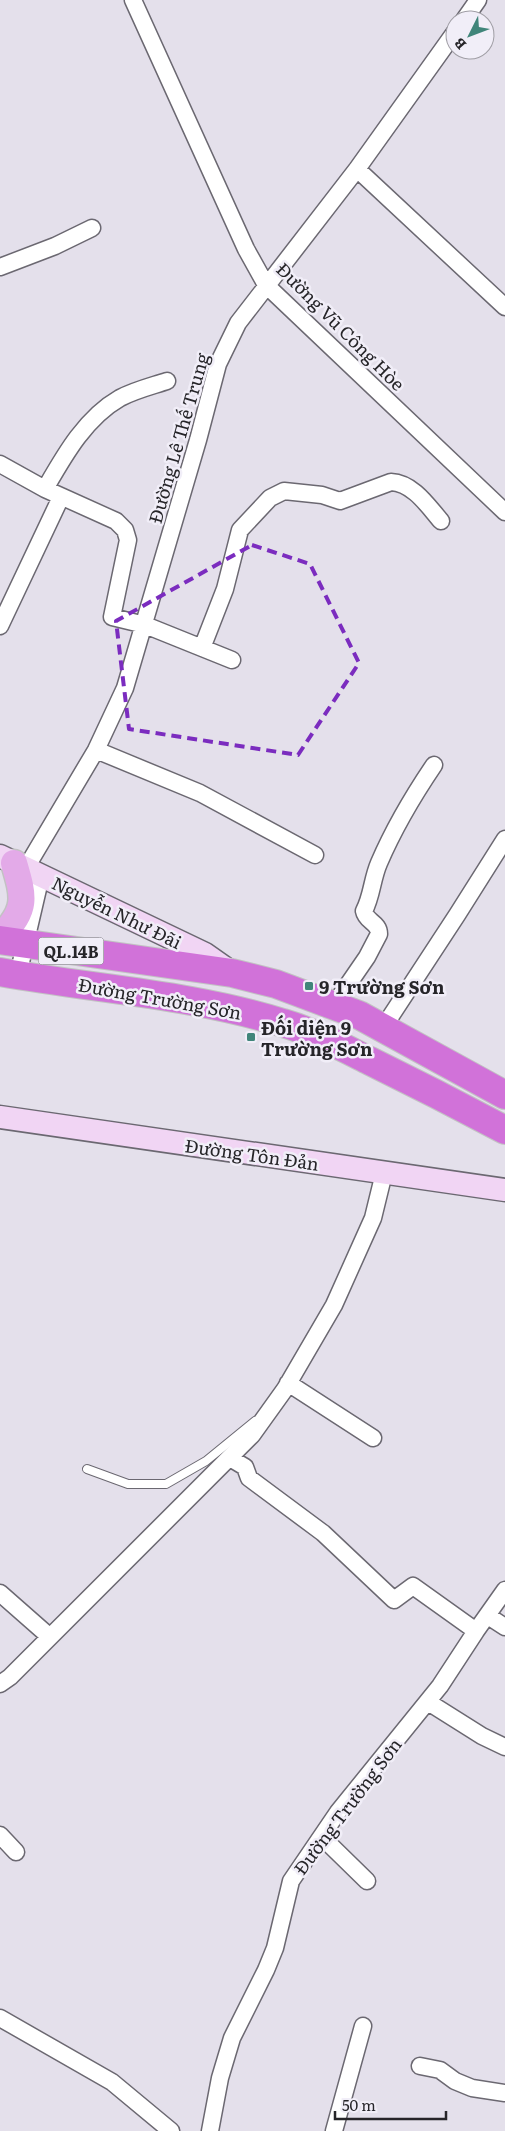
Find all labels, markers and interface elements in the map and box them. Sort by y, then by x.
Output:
north arrow [445,10,495,60]
text: B [449,34,470,55]
street label: Đường Vũ Công Hòe [271,256,411,396]
street label: Đường Lê Thế Trung [141,349,216,526]
street label: Nguyễn Như Đãi [48,869,186,955]
road number: QL.14B [38,938,104,964]
street label: Đường Trường Sơn [76,970,244,1026]
place label: 9 Trường Sơn [319,973,445,1000]
marker: 9 Trường Sơn [303,980,315,992]
place label: Đối diện 9 Trường Sơn [261,1014,373,1062]
marker: Đối diện 9 Trường Sơn [245,1031,257,1043]
street label: Đường Tôn Đản [183,1131,321,1177]
street label: Đường Trường Sơn [287,1732,408,1880]
scale bar [335,2088,446,2120]
text: 50 m [342,2093,376,2116]

